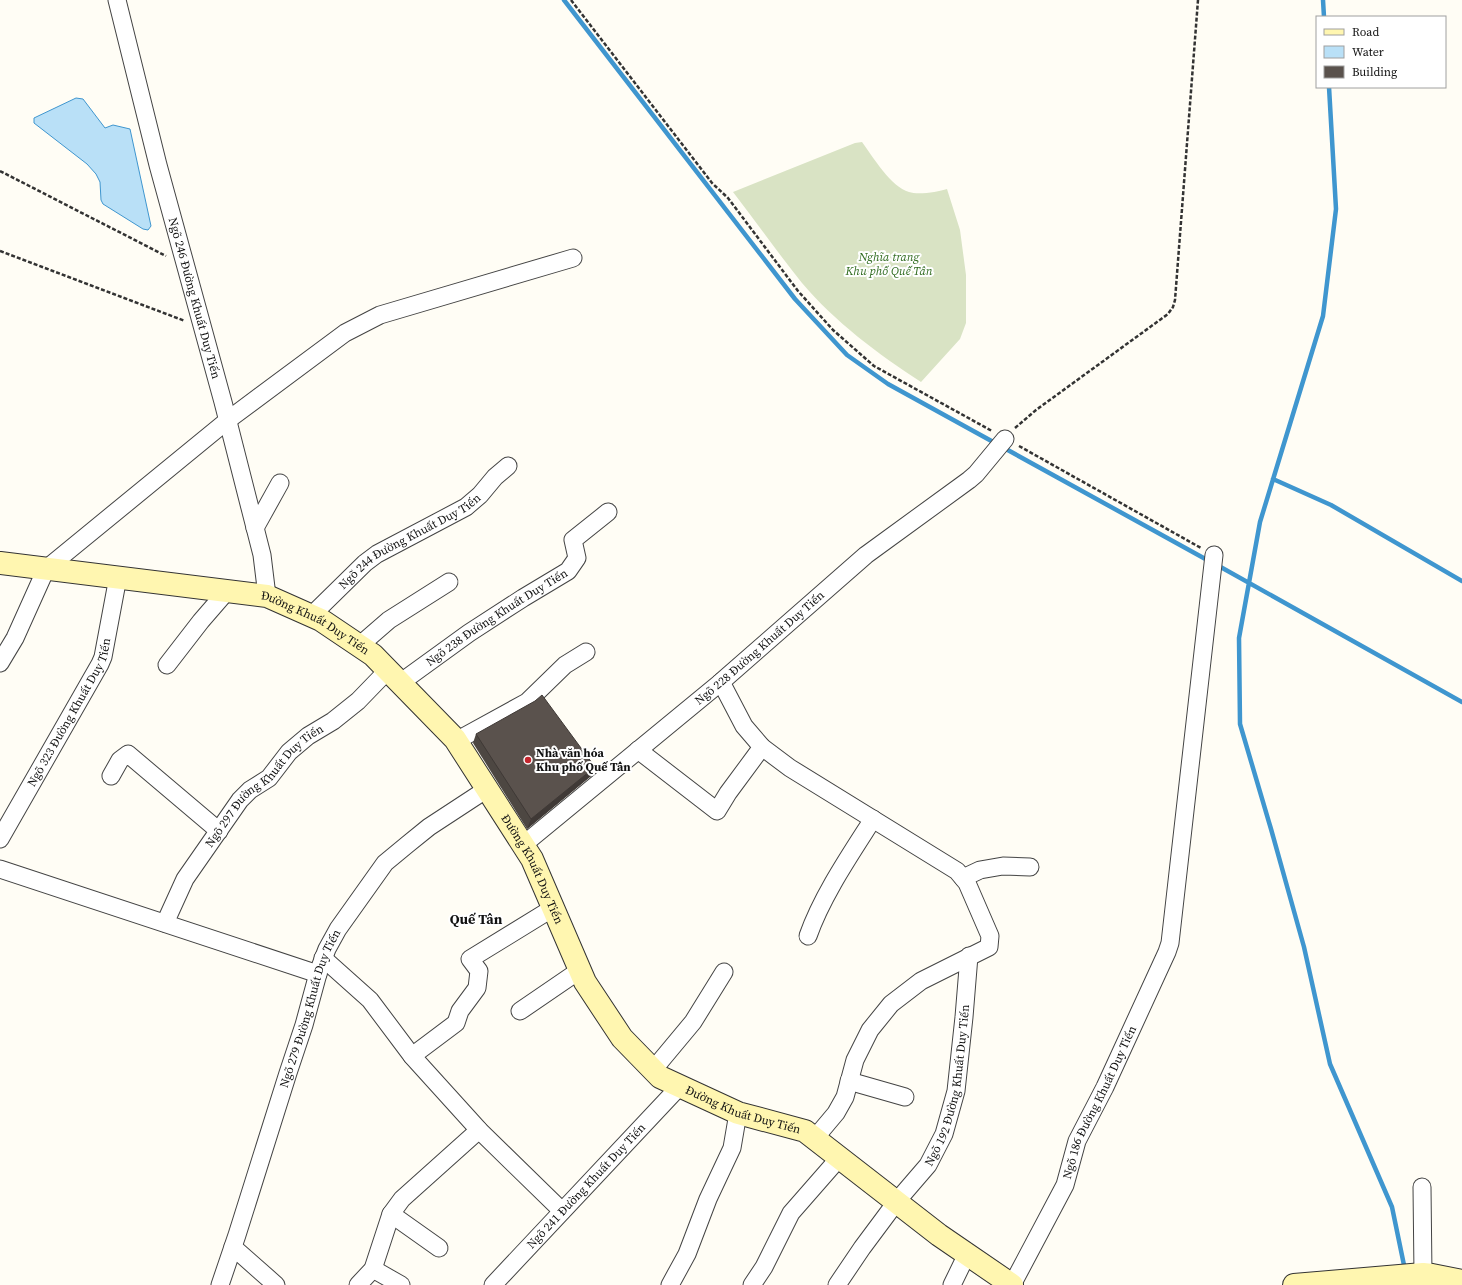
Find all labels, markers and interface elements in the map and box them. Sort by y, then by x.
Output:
legend [1316,16,1446,88]
text: Road [1352,24,1379,40]
text: Water [1352,44,1384,60]
text: Building [1352,64,1397,80]
street label: Ngõ 246 Đường Khuất Duy Tiến [165,216,224,381]
park label: Nghĩa trang Khu phố Quế Tân [844,249,933,279]
street label: Ngõ 244 Đường Khuất Duy Tiến [335,490,484,592]
street label: Ngõ 238 Đường Khuất Duy Tiến [423,565,571,670]
street label: Đường Khuất Duy Tiến [260,587,373,658]
street label: Ngõ 228 Đường Khuất Duy Tiến [691,587,828,708]
street label: Ngõ 323 Đường Khuất Duy Tiến [24,637,114,789]
street label: Ngõ 297 Đường Khuất Duy Tiến [202,721,326,850]
place label: Nhà văn hóa Khu phố Quế Tân [536,745,631,775]
marker: Nhà văn hóa Khu phố Quế Tân [523,755,533,765]
street label: Đường Khuất Duy Tiến [497,811,567,927]
district label: Quế Tân [450,909,503,929]
street label: Ngõ 279 Đường Khuất Duy Tiến [276,926,344,1090]
street label: Ngõ 192 Đường Khuất Duy Tiến [921,1004,973,1169]
street label: Ngõ 186 Đường Khuất Duy Tiến [1059,1023,1140,1181]
street label: Đường Khuất Duy Tiến [683,1082,803,1137]
street label: Ngõ 241 Đường Khuất Duy Tiến [523,1120,649,1252]

